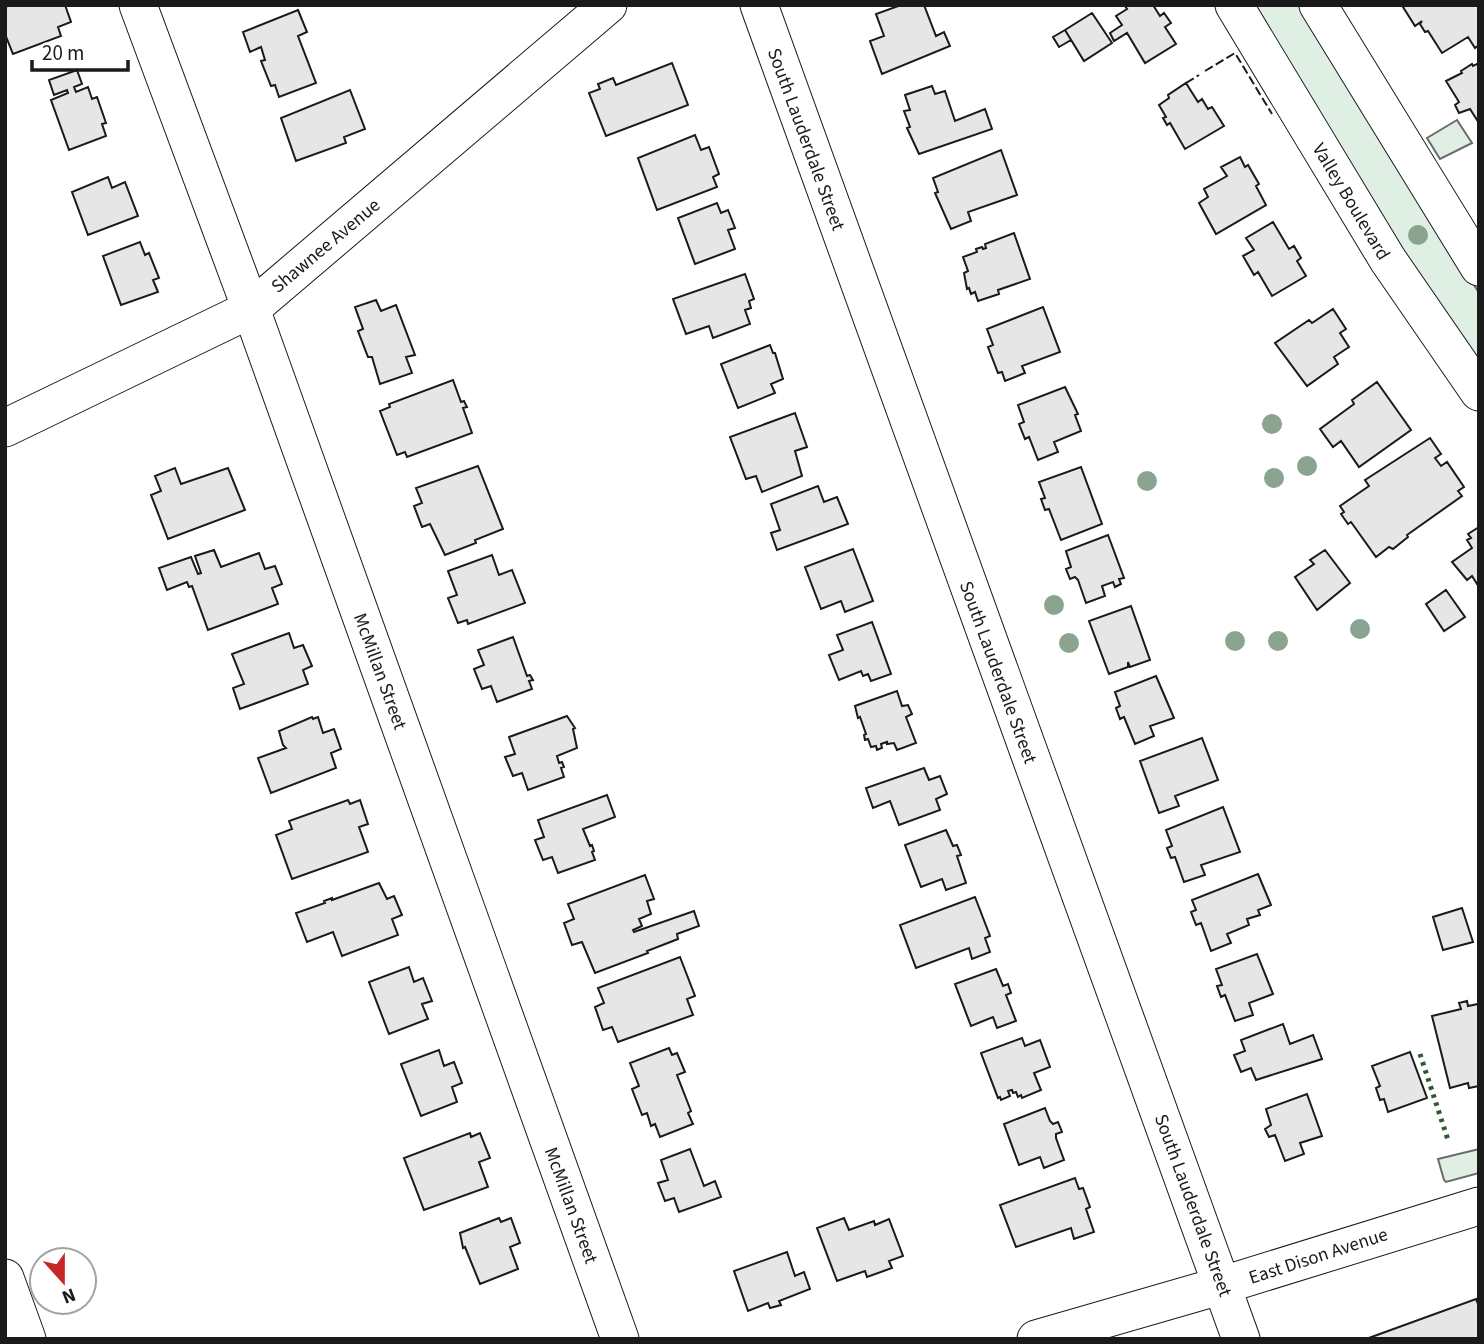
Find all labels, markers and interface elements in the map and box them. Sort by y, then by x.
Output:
scale bar [32,28,128,72]
text: 20 m [42,38,84,68]
street label: South Lauderdale Street [760,44,851,235]
street label: Valley Boulevard [1305,138,1396,265]
street label: Shawnee Avenue [265,192,386,300]
street label: South Lauderdale Street [952,577,1043,768]
street label: McMillan Street [346,610,413,734]
street label: South Lauderdale Street [1147,1110,1238,1301]
street label: McMillan Street [537,1144,604,1268]
street label: East Dison Avenue [1245,1221,1391,1292]
north arrow [28,1246,98,1316]
text: N [58,1281,79,1310]

